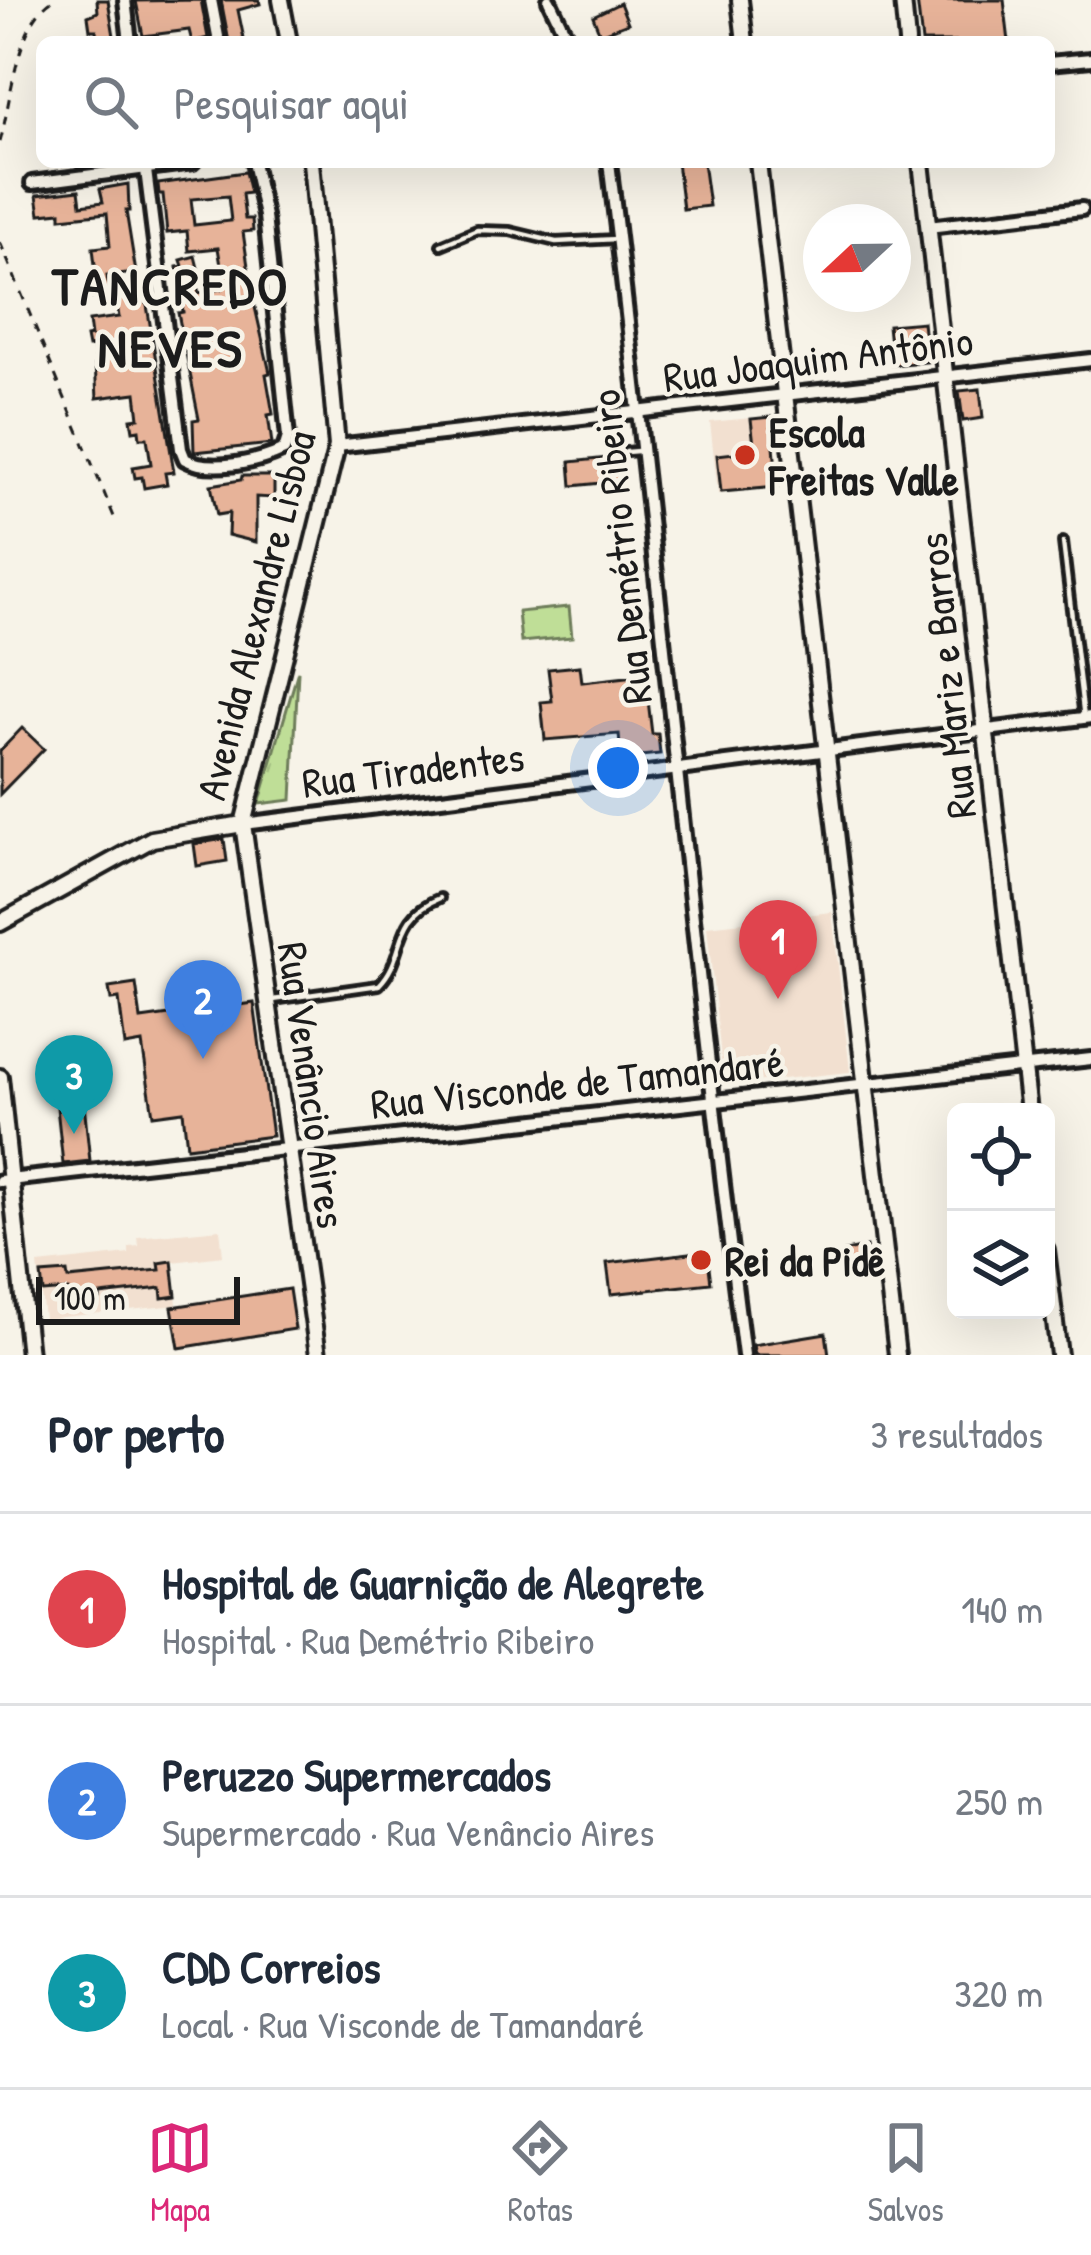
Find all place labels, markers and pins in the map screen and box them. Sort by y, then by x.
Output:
place label: Escola Freitas Valle [768,403,959,508]
marker: Escola Freitas Valle [732,442,758,468]
pin: 1 [739,900,817,999]
pin: 2 [164,960,242,1059]
pin: 3 [35,1035,113,1134]
place label: Rei da Pidê [725,1232,885,1289]
marker: Rei da Pidê [688,1247,714,1273]

